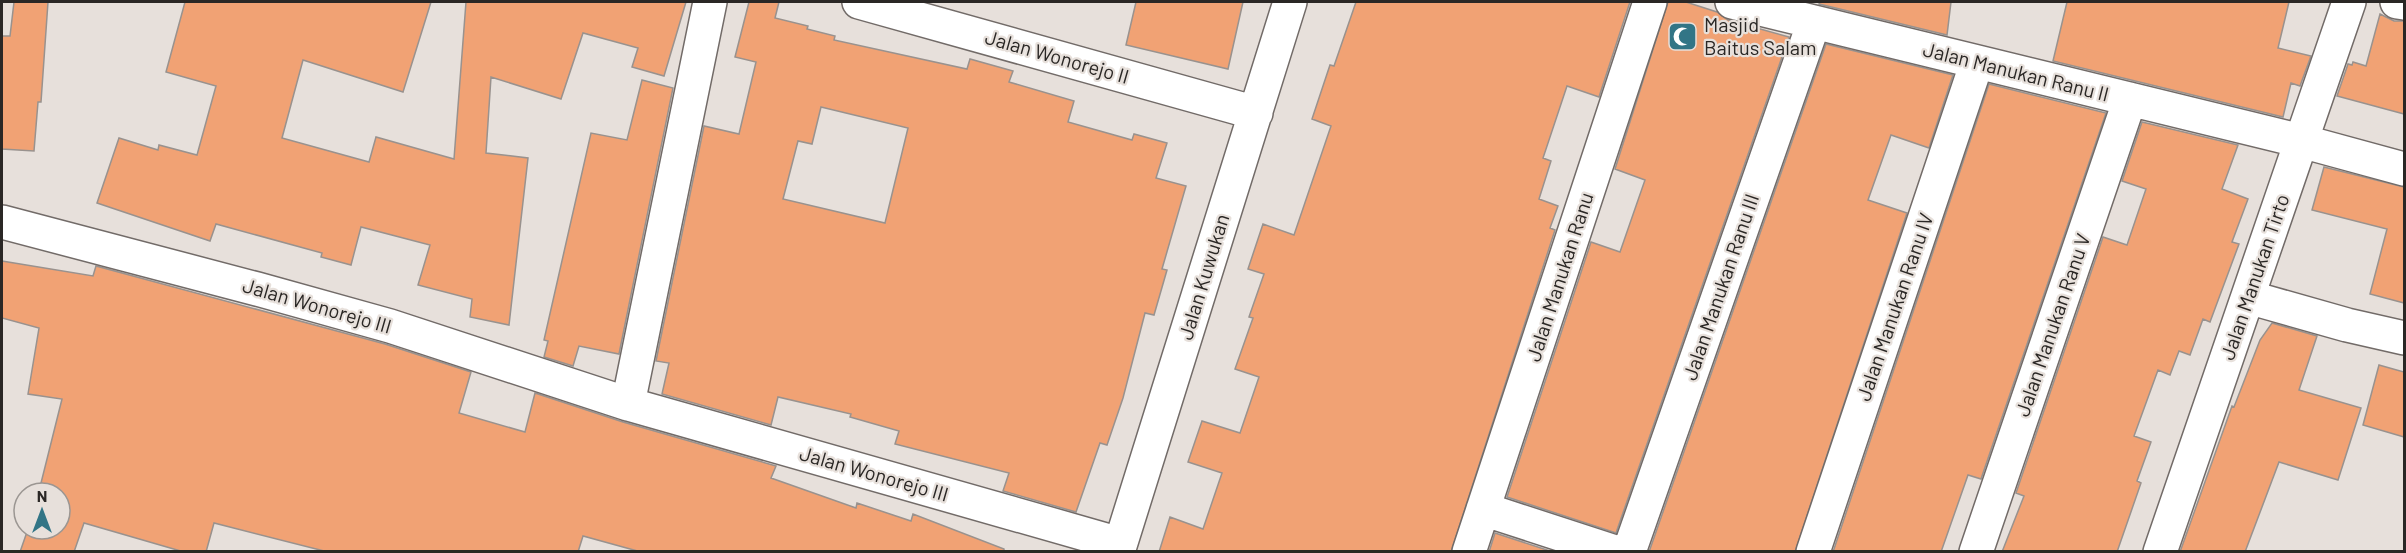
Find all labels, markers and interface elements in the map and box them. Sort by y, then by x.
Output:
place label: Masjid Baitus Salam [1704,12,1817,59]
mosque icon: Masjid Baitus Salam [1667,20,1699,52]
street label: Jalan Wonorejo II [983,24,1132,88]
street label: Jalan Manukan Ranu II [1921,36,2112,106]
street label: Jalan Manukan Ranu [1520,189,1598,364]
street label: Jalan Manukan Ranu III [1677,190,1763,383]
street label: Jalan Manukan Tirto [2214,191,2294,363]
street label: Jalan Manukan Ranu IV [1851,209,1938,404]
street label: Jalan Kuwukan [1173,211,1234,343]
street label: Jalan Manukan Ranu V [2009,230,2095,419]
street label: Jalan Wonorejo III [240,272,394,338]
street label: Jalan Wonorejo III [797,440,951,506]
north arrow [12,481,72,541]
text: N [37,486,47,505]

